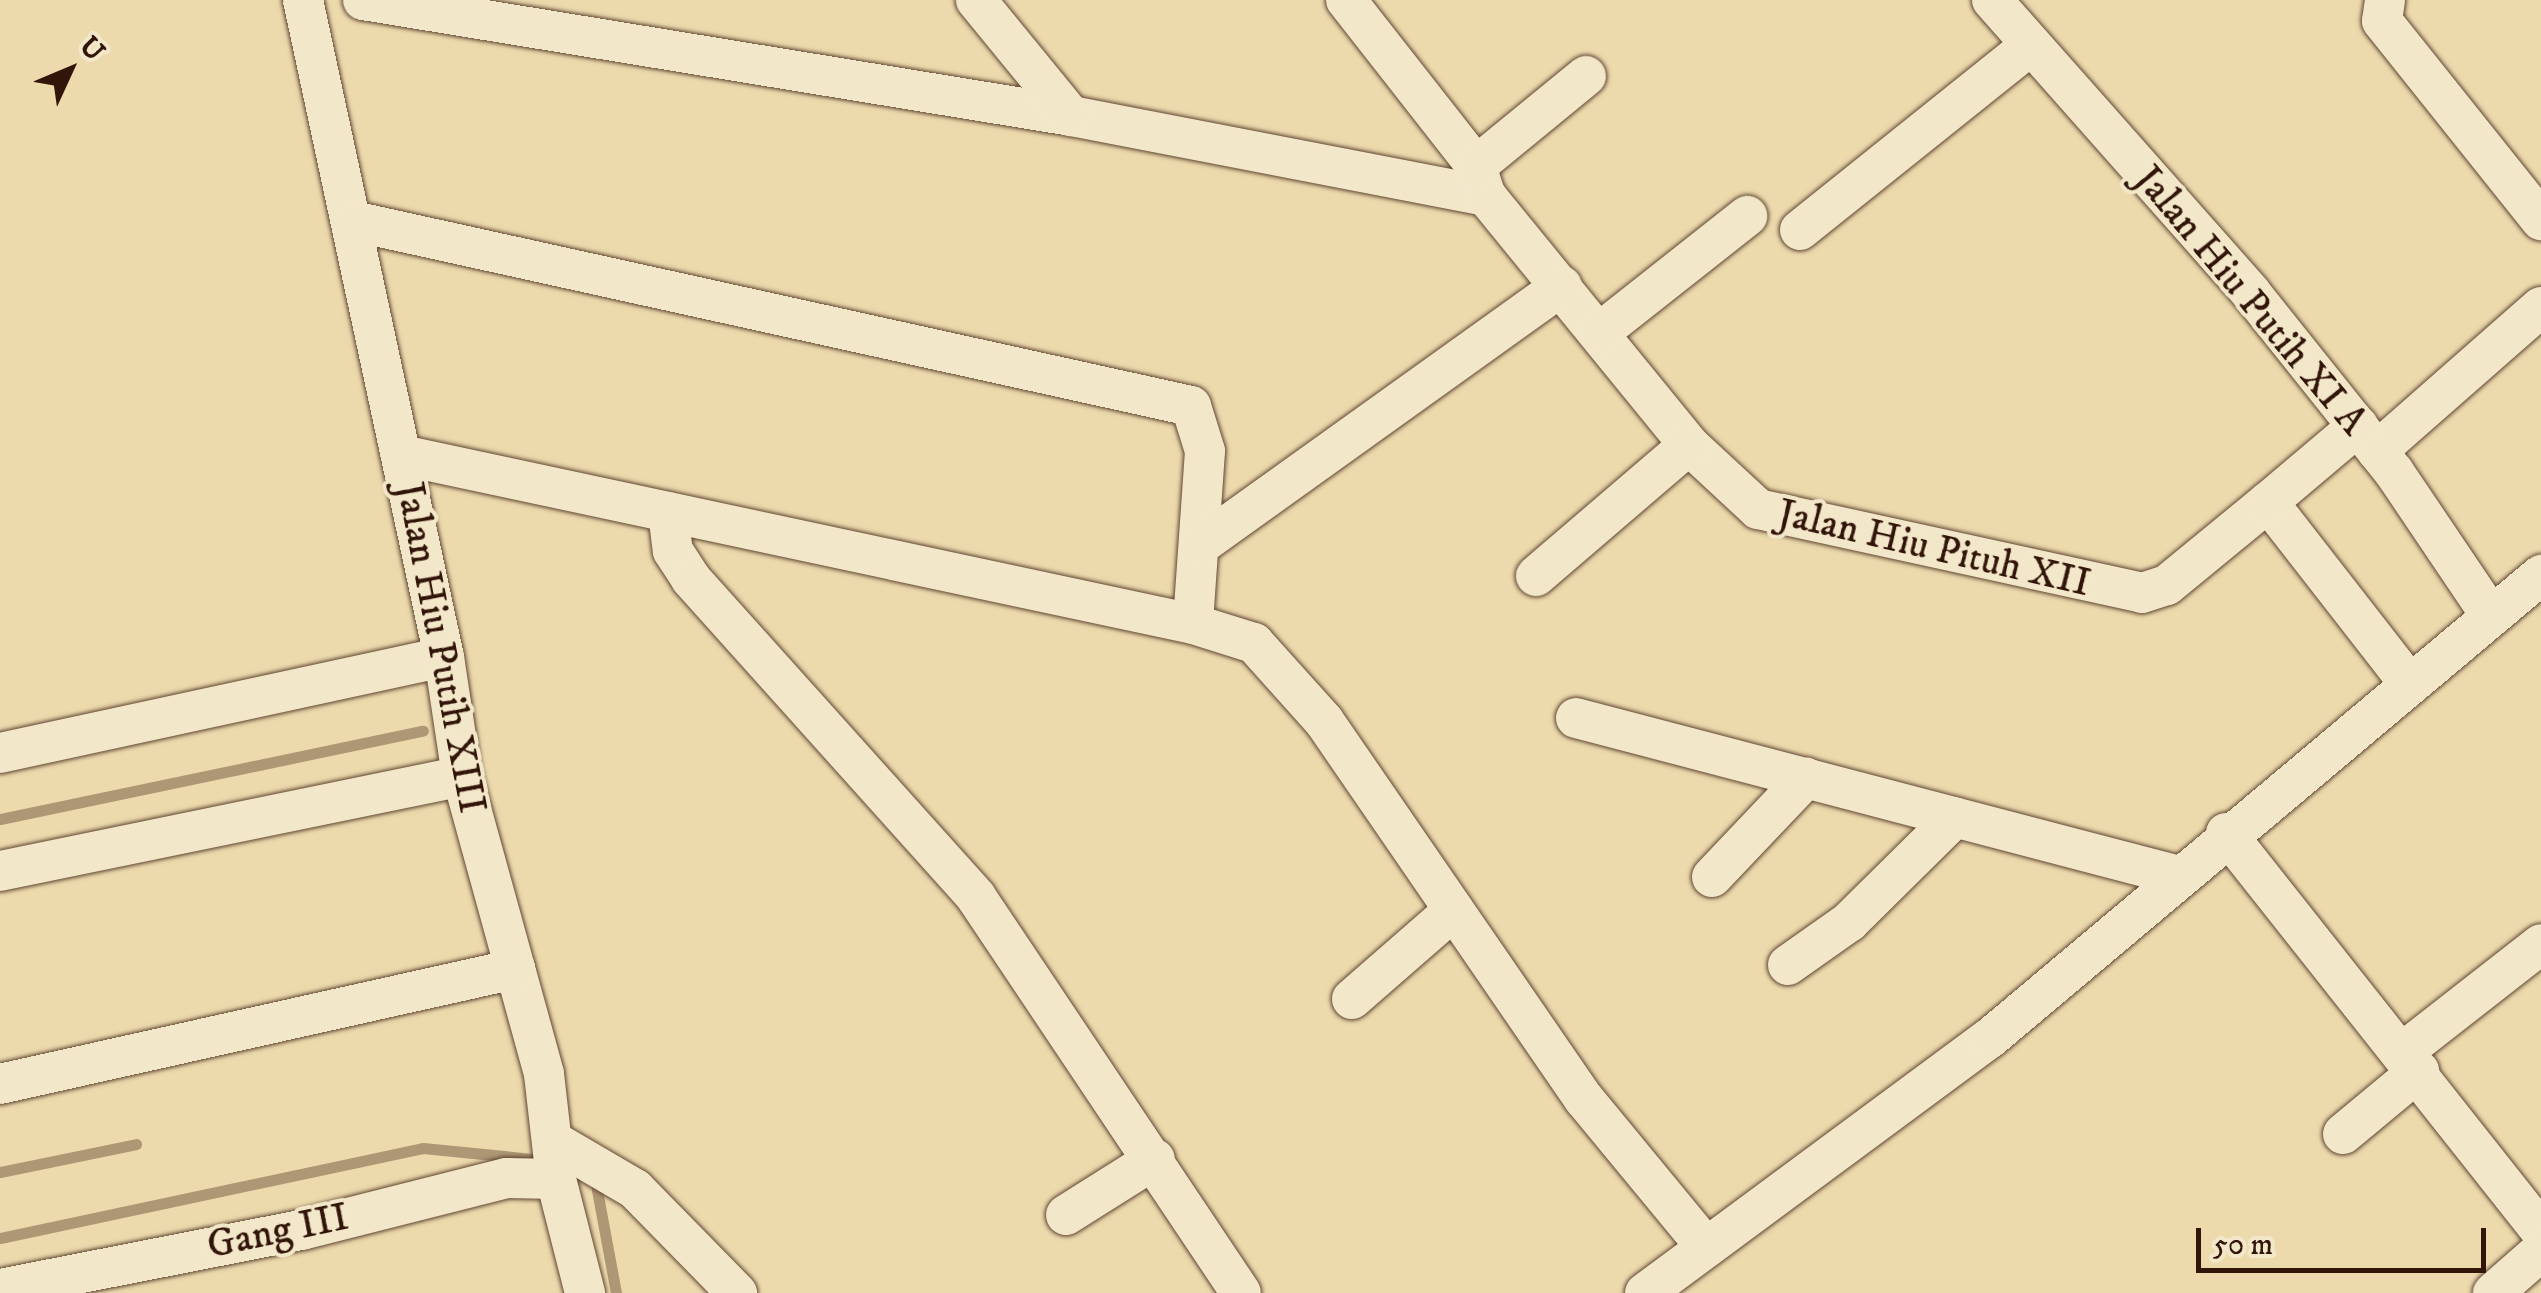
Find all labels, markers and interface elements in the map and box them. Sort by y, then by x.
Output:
north arrow [20,20,120,120]
text: U [72,29,112,69]
street label: Jalan Hiu Putih XI A [2123,156,2377,446]
street label: Jalan Hiu Putih XIII [384,479,496,817]
street label: Jalan Hiu Pituh XII [1773,490,2095,608]
street label: Gang III [203,1194,353,1270]
scale bar [2201,1208,2491,1270]
text: 50 m [2213,1227,2273,1264]

